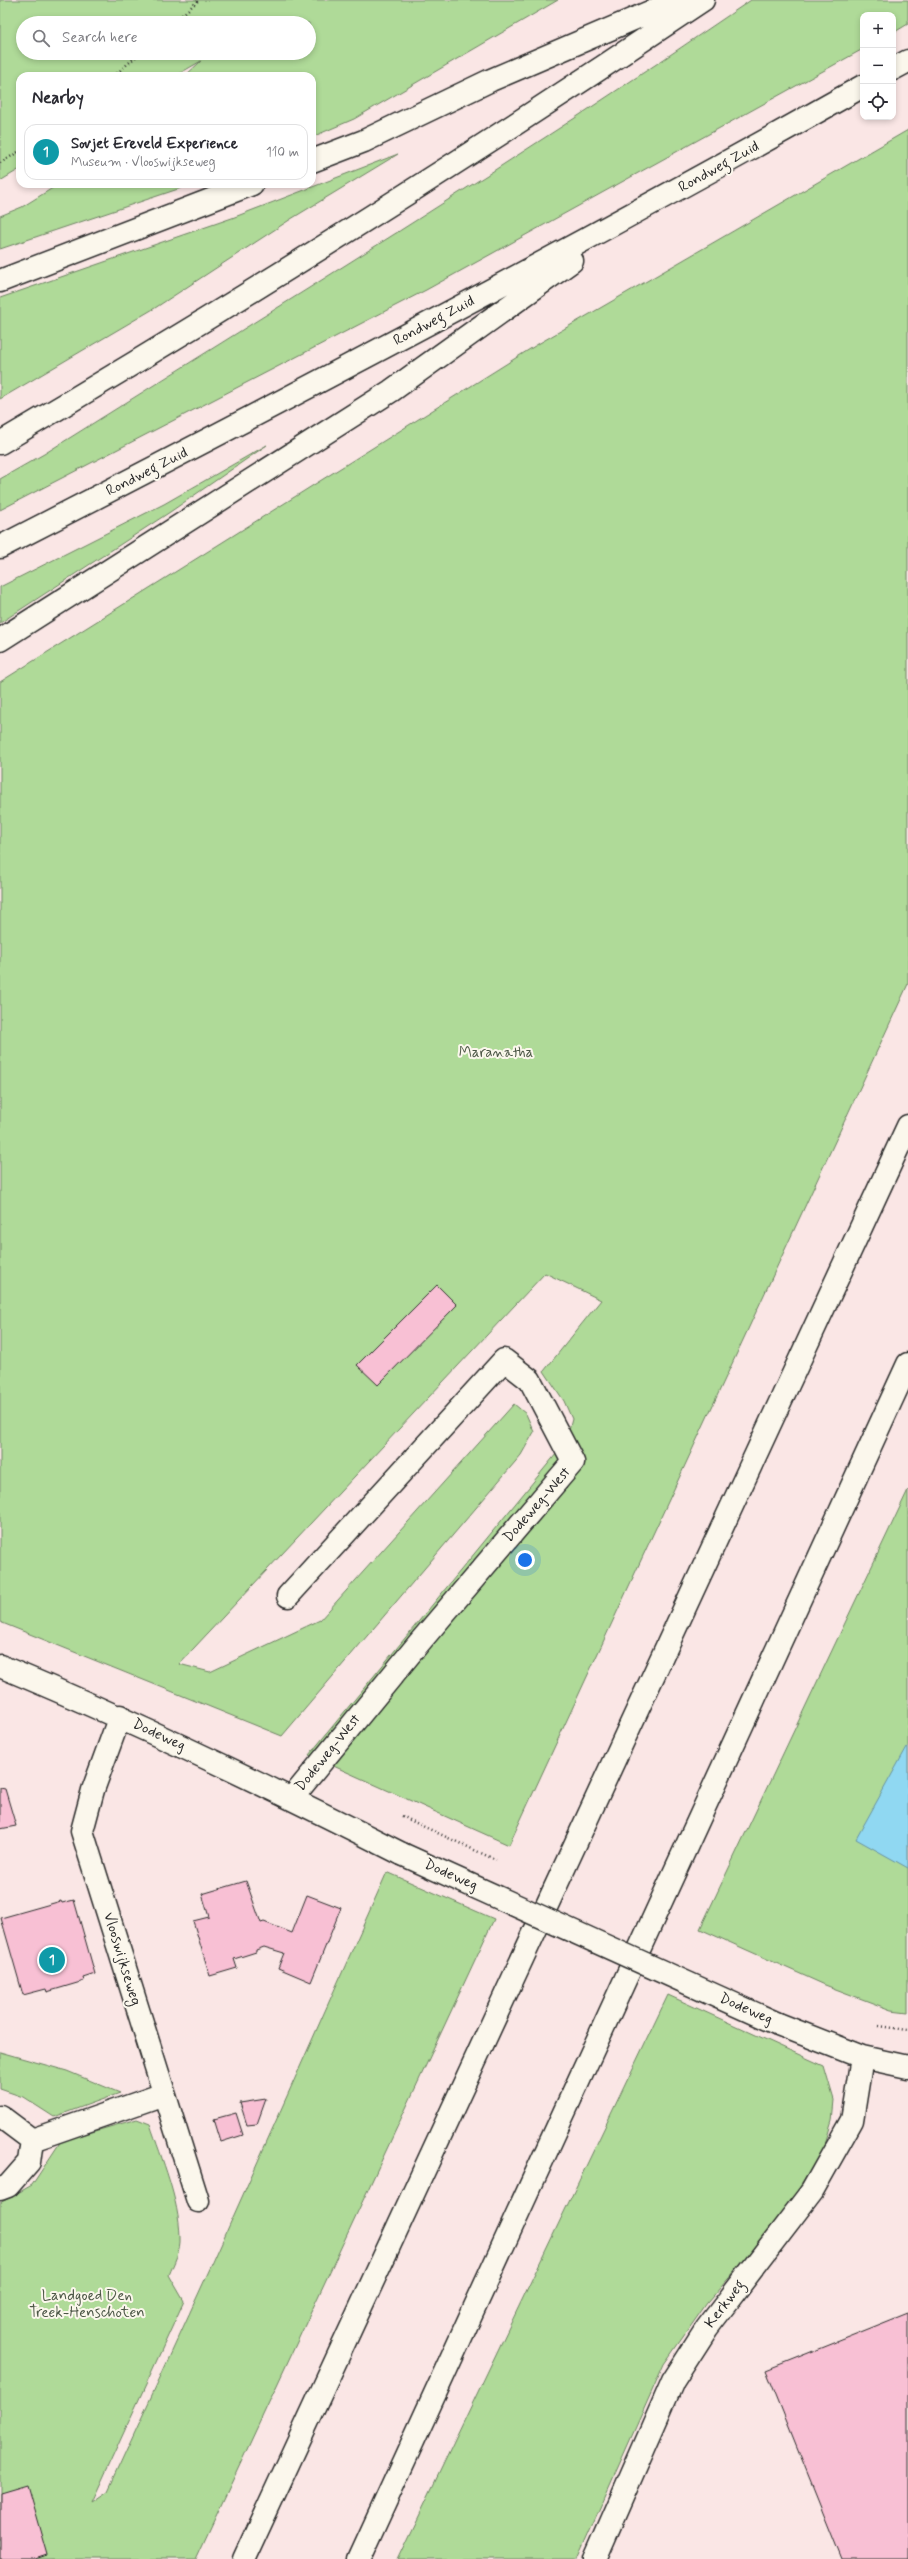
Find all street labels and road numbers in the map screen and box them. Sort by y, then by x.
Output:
street label: Rondweg Zuid [675,137,764,198]
street label: Rondweg Zuid [390,291,479,352]
street label: Rondweg Zuid [103,443,192,502]
street label: Dodeweg-West [499,1463,576,1547]
street label: Dodeweg-West [291,1710,366,1796]
street label: Dodeweg [129,1714,189,1756]
street label: Dodeweg [421,1854,481,1896]
street label: Vlooswijkseweg [97,1910,146,2009]
street label: Dodeweg [716,1988,776,2030]
street label: Kerkweg [700,2276,751,2333]

